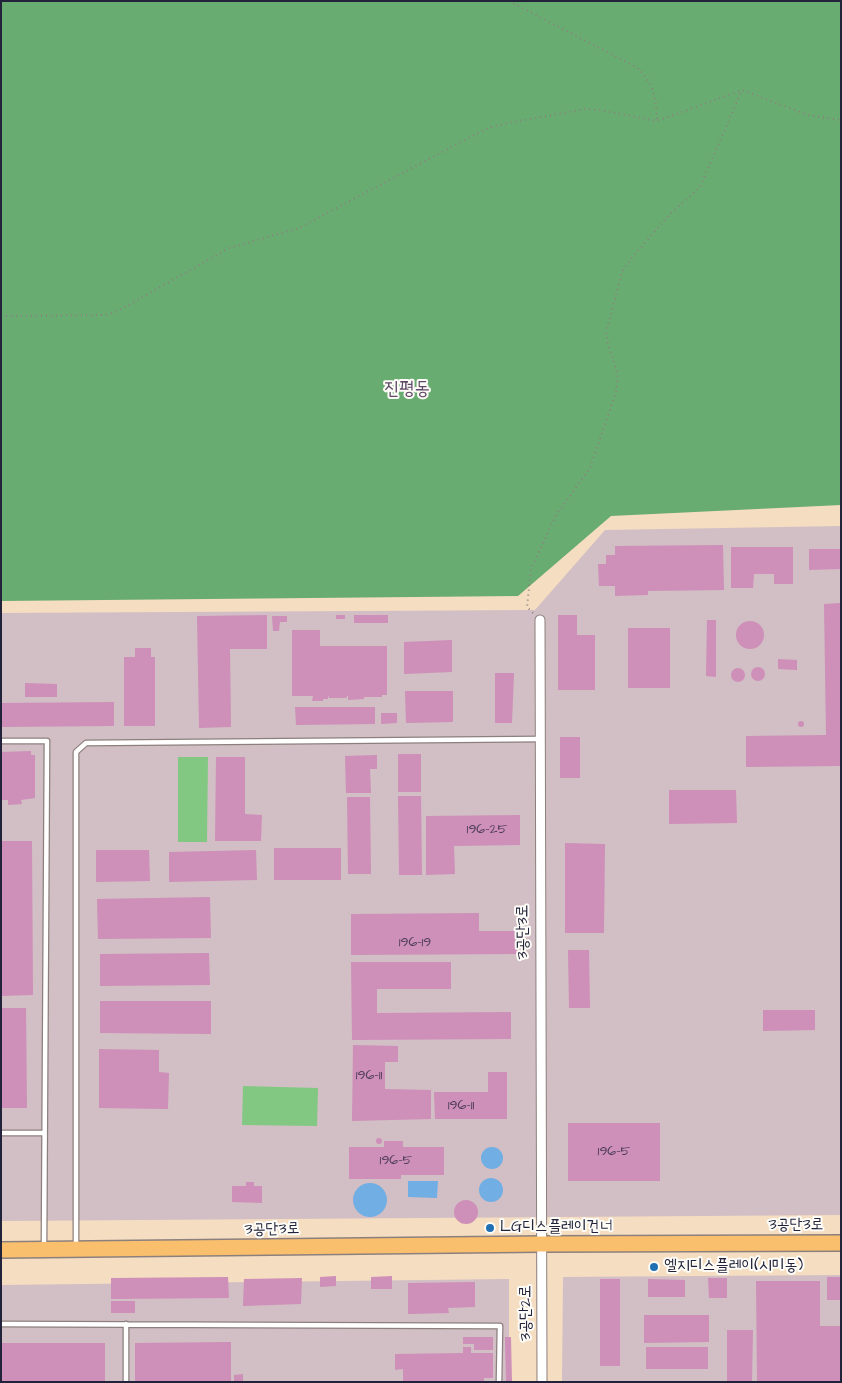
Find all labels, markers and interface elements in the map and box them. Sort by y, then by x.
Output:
district label: 진평동 [384,379,430,401]
house number: 196-25 [467,822,507,838]
street label: 3공단3로 [514,905,534,959]
house number: 196-19 [399,935,431,951]
house number: 196-11 [356,1068,382,1084]
house number: 196-11 [448,1098,474,1114]
house number: 196-5 [598,1144,630,1160]
house number: 196-5 [380,1153,412,1169]
street label: 3공단3로 [769,1216,823,1236]
place label: LG디스플레이건너 [500,1218,612,1238]
street label: 3공단3로 [244,1220,300,1240]
marker: LG디스플레이건너 [484,1222,496,1234]
place label: 엘지디스플레이(시미동) [664,1257,803,1277]
marker: 엘지디스플레이(시미동) [648,1261,660,1273]
street label: 3공단2로 [517,1285,537,1341]

